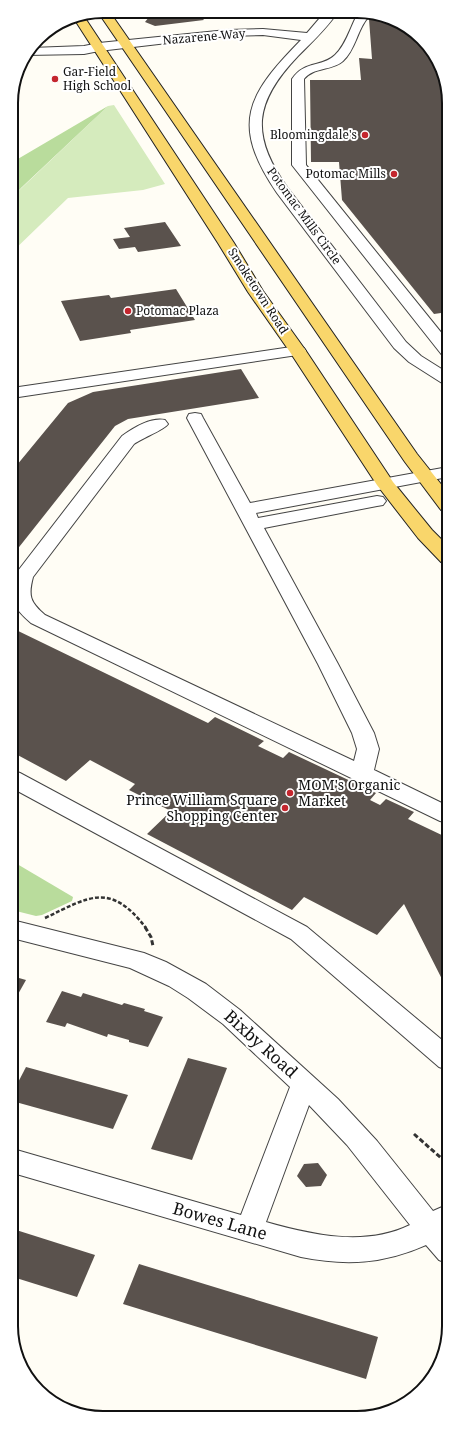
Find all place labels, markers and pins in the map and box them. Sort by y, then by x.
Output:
place label: Gar-Field High School [63,63,131,94]
marker: Gar-Field High School [50,74,60,84]
place label: Bloomingdale's [270,126,357,143]
marker: Bloomingdale's [360,130,370,140]
place label: Potomac Mills [306,165,386,182]
marker: Potomac Mills [389,169,399,179]
place label: Potomac Plaza [136,302,219,319]
marker: Potomac Plaza [123,306,133,316]
place label: MOM's Organic Market [298,775,401,810]
marker: MOM's Organic Market [285,788,295,798]
place label: Prince William Square Shopping Center [126,790,277,825]
marker: Prince William Square Shopping Center [280,803,290,813]

